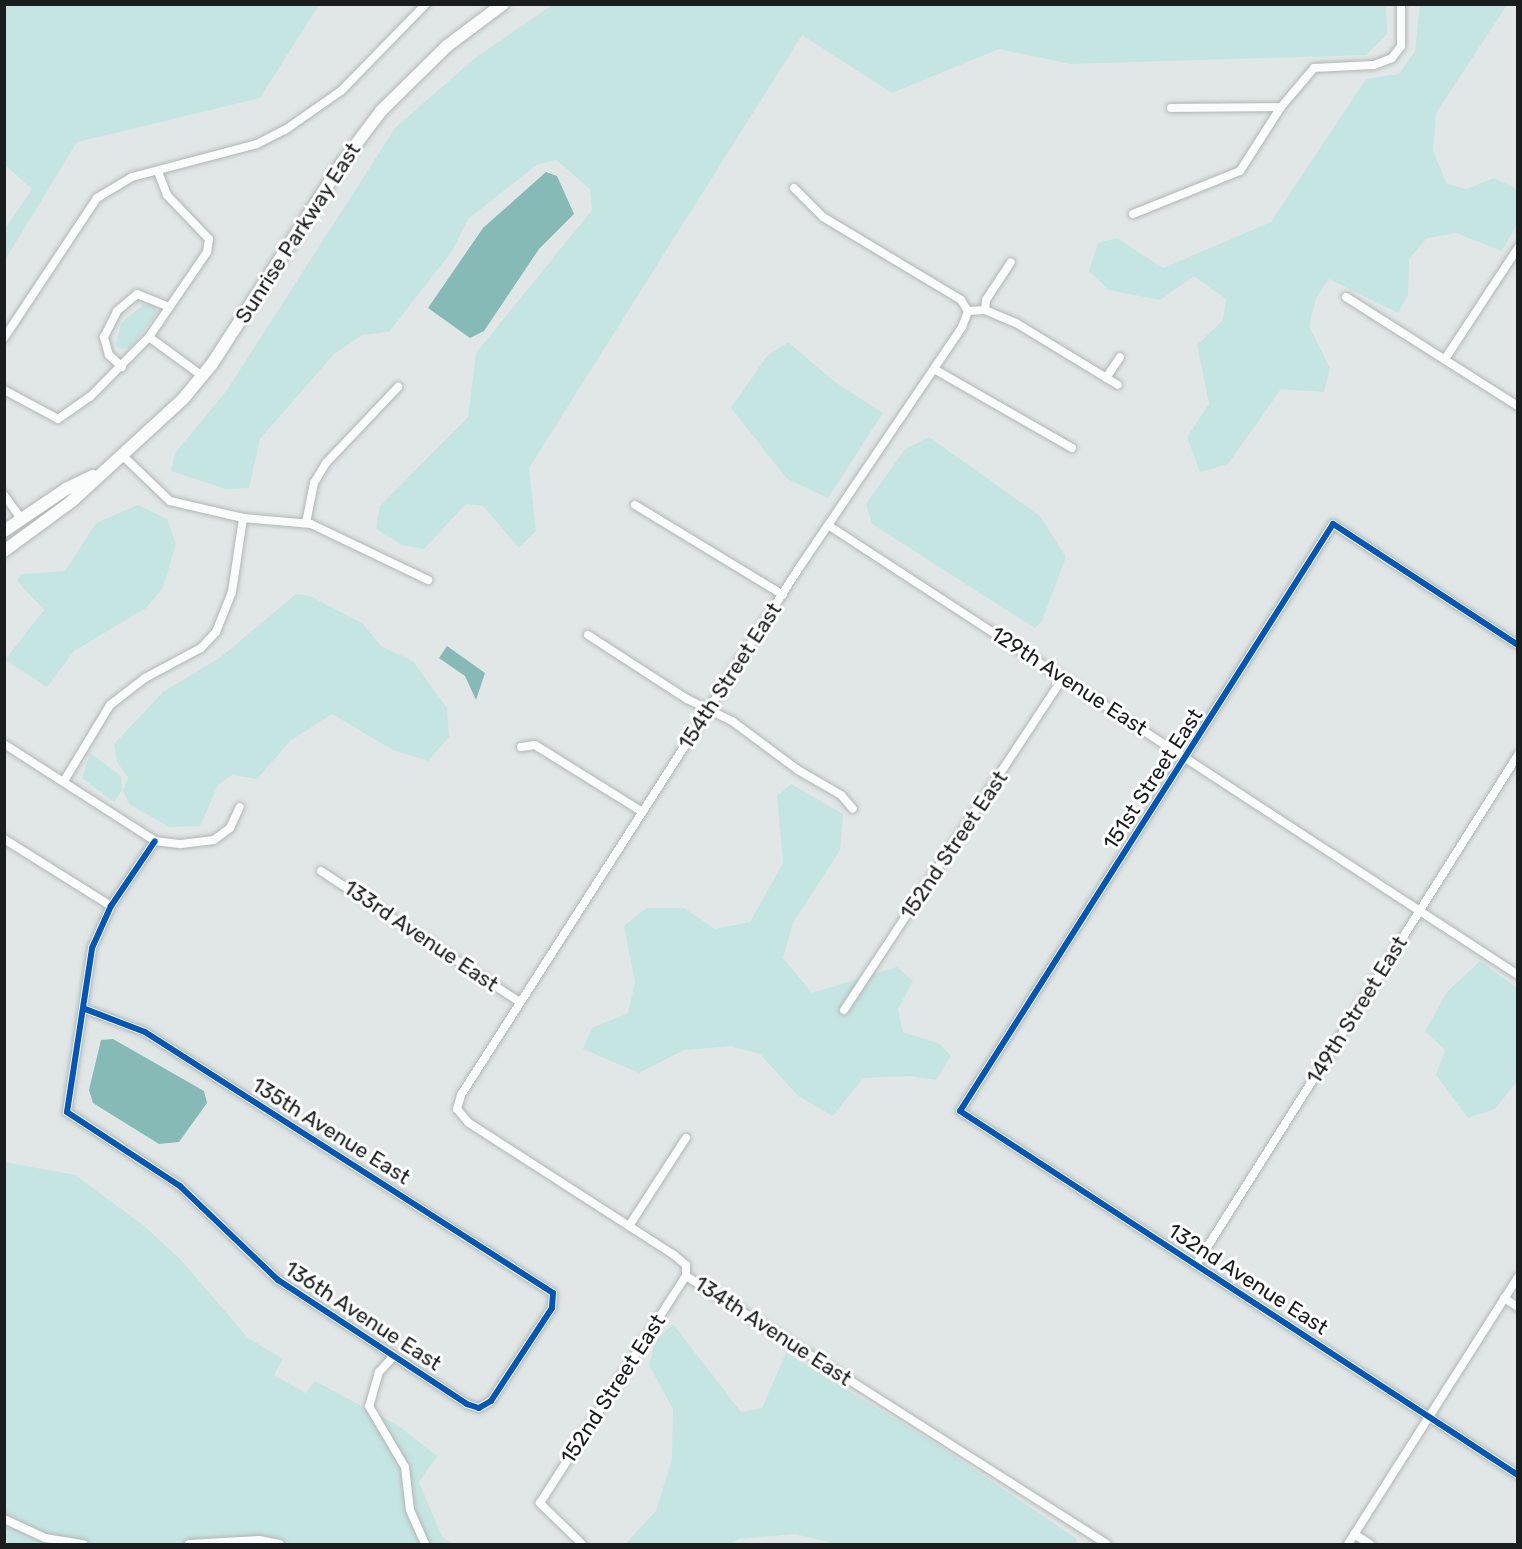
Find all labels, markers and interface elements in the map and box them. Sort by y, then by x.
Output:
street label: Sunrise Parkway East [230,138,366,328]
street label: 154th Street East [673,598,787,754]
street label: 129th Avenue East [986,621,1152,741]
street label: 151st Street East [1098,704,1208,854]
street label: 152nd Street East [895,766,1013,924]
street label: 133rd Avenue East [339,875,503,997]
street label: 149th Street East [1301,931,1413,1089]
street label: 135th Avenue East [247,1072,415,1190]
street label: 132nd Avenue East [1163,1218,1333,1340]
street label: 136th Avenue East [280,1256,446,1376]
street label: 134th Avenue East [690,1271,856,1391]
street label: 152nd Street East [555,1309,671,1469]

